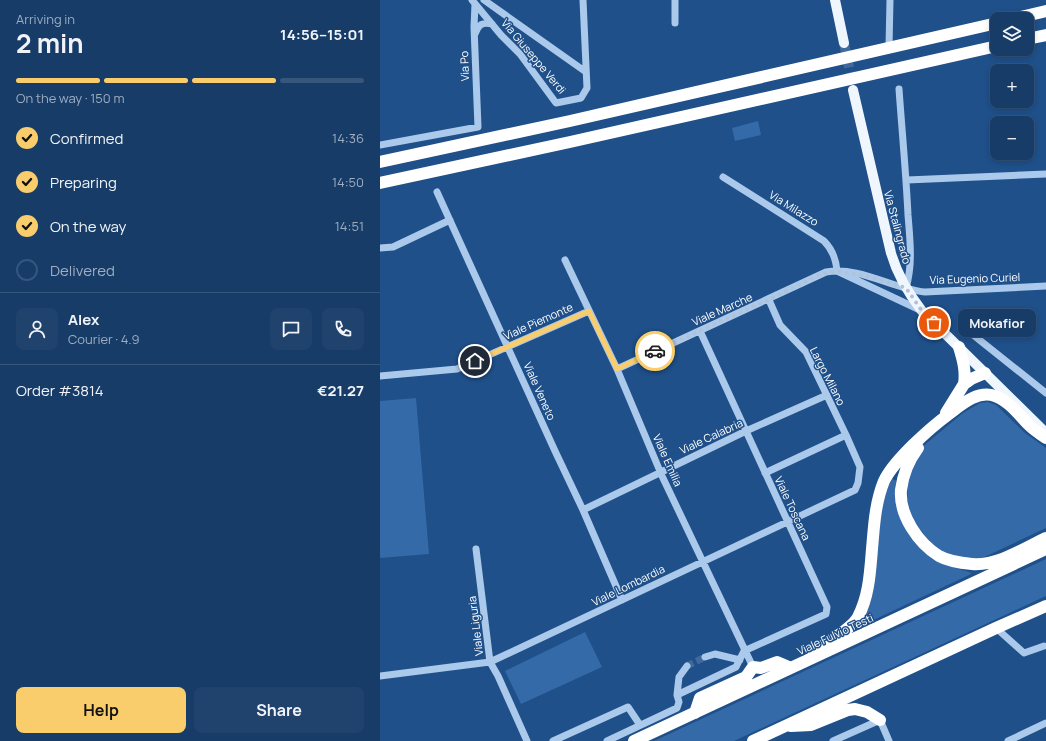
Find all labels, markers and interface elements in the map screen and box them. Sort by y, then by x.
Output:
text: Arriving in [16,10,75,28]
map controls [990,12,1034,160]
button: layers [990,12,1034,56]
street label: Via Giuseppe Verdi [498,15,570,97]
text: 14:56–15:01 [280,24,364,45]
text: 2 min [16,25,84,61]
street label: Via Po [456,50,472,81]
button: + [990,64,1034,108]
text: On the way · 150 m [16,89,124,107]
button: − [990,116,1034,160]
icon: check [16,127,38,149]
text: Confirmed [50,128,123,149]
text: 14:36 [332,129,364,147]
icon: check [16,171,38,193]
text: Preparing [50,172,117,193]
text: 14:50 [332,173,364,191]
street label: Via Milazzo [766,187,822,229]
street label: Via Stalingrado [881,189,915,266]
icon: check [16,215,38,237]
text: On the way [50,216,126,237]
text: 14:51 [335,217,364,235]
text: Delivered [50,260,115,281]
street label: Via Eugenio Curiel [929,269,1021,287]
street label: Viale Marche [689,289,755,329]
street label: Viale Piemonte [501,299,576,343]
pin [917,306,951,340]
button: person [16,308,58,350]
button: chat [270,308,312,350]
button: phone [322,308,364,350]
text: Alex [68,309,99,330]
callout: Mokafior [958,309,1036,337]
icon: bag [923,312,945,334]
text: Mokafior [969,314,1025,332]
text: Courier · 4.9 [68,330,140,348]
courier [635,331,675,371]
icon: car [644,340,666,362]
pin [458,344,492,378]
street label: Largo Milano [807,344,849,408]
icon: home [464,350,486,372]
street label: Viale Veneto [521,360,560,423]
text: Order #3814 [16,380,104,401]
text: €21.27 [317,380,364,401]
street label: Viale Calabria [677,415,745,457]
street label: Viale Emilia [650,431,686,489]
street label: Viale Toscana [772,474,814,542]
street label: Viale Lombardia [589,561,667,609]
street label: Viale Liguria [464,595,486,657]
street label: Viale Fulvio Testi [794,610,876,658]
button: Help [16,687,186,733]
button: Share [194,687,364,733]

